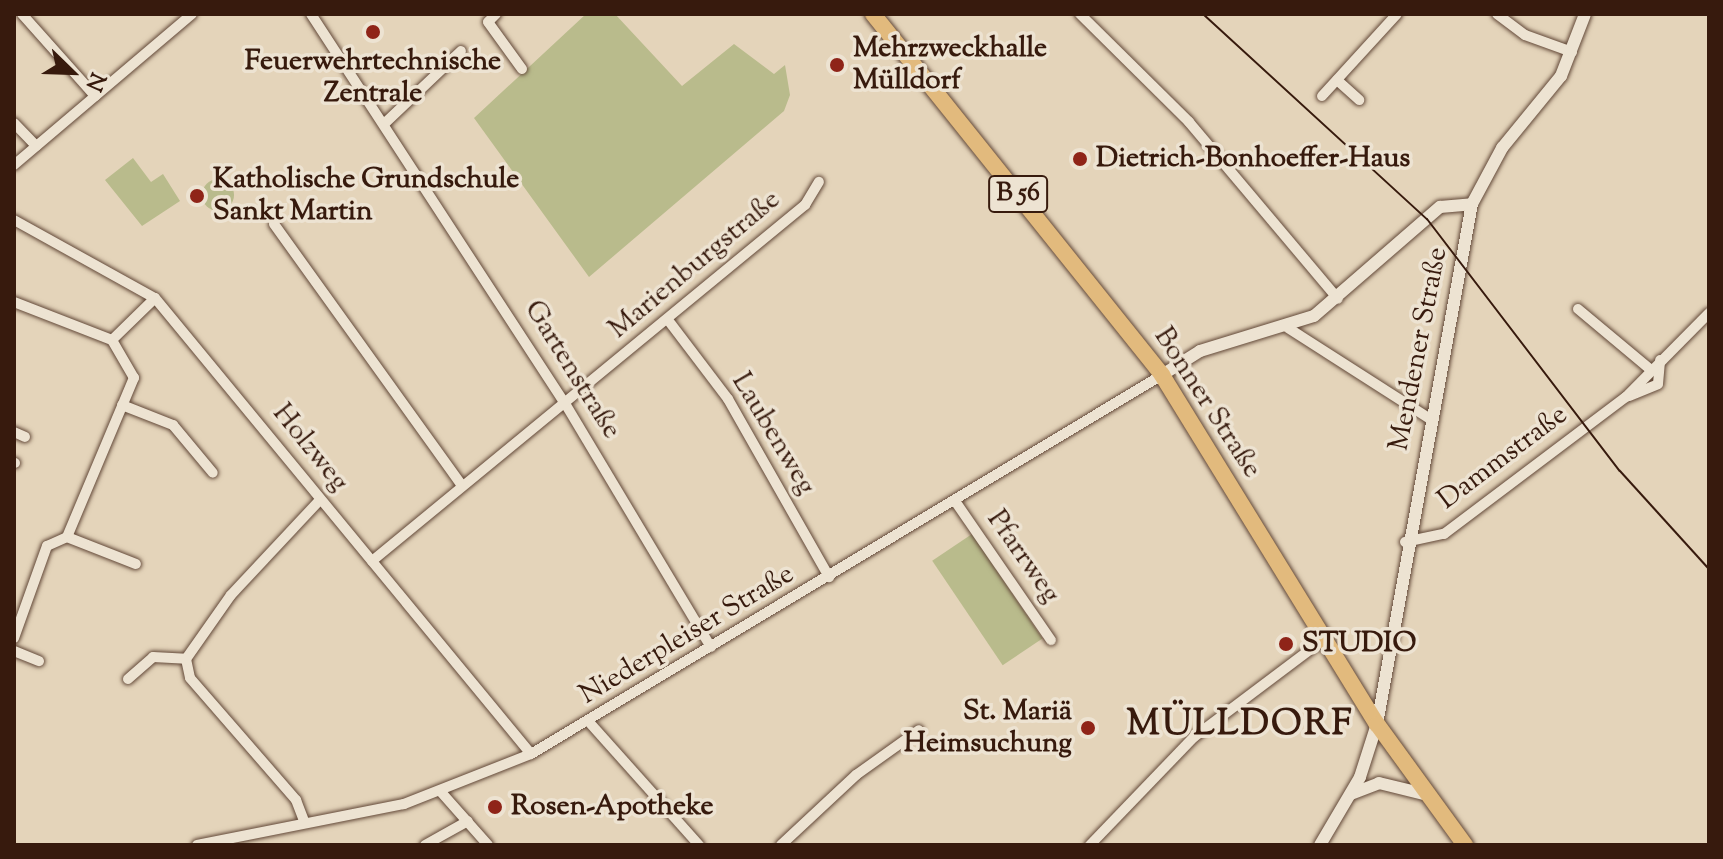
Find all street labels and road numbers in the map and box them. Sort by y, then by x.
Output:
road number: B 56 [988,172,1048,216]
street label: Marienburgstraße [603,184,787,346]
street label: Mendener Straße [1383,244,1455,454]
street label: Gartenstraße [516,295,628,445]
street label: Bonner Straße [1146,321,1268,485]
street label: Laubenweg [724,367,822,501]
street label: Holzweg [265,398,355,498]
street label: Dammstraße [1432,398,1574,518]
street label: Pfarrweg [979,504,1067,610]
street label: Niederpleiser Straße [574,558,800,712]

